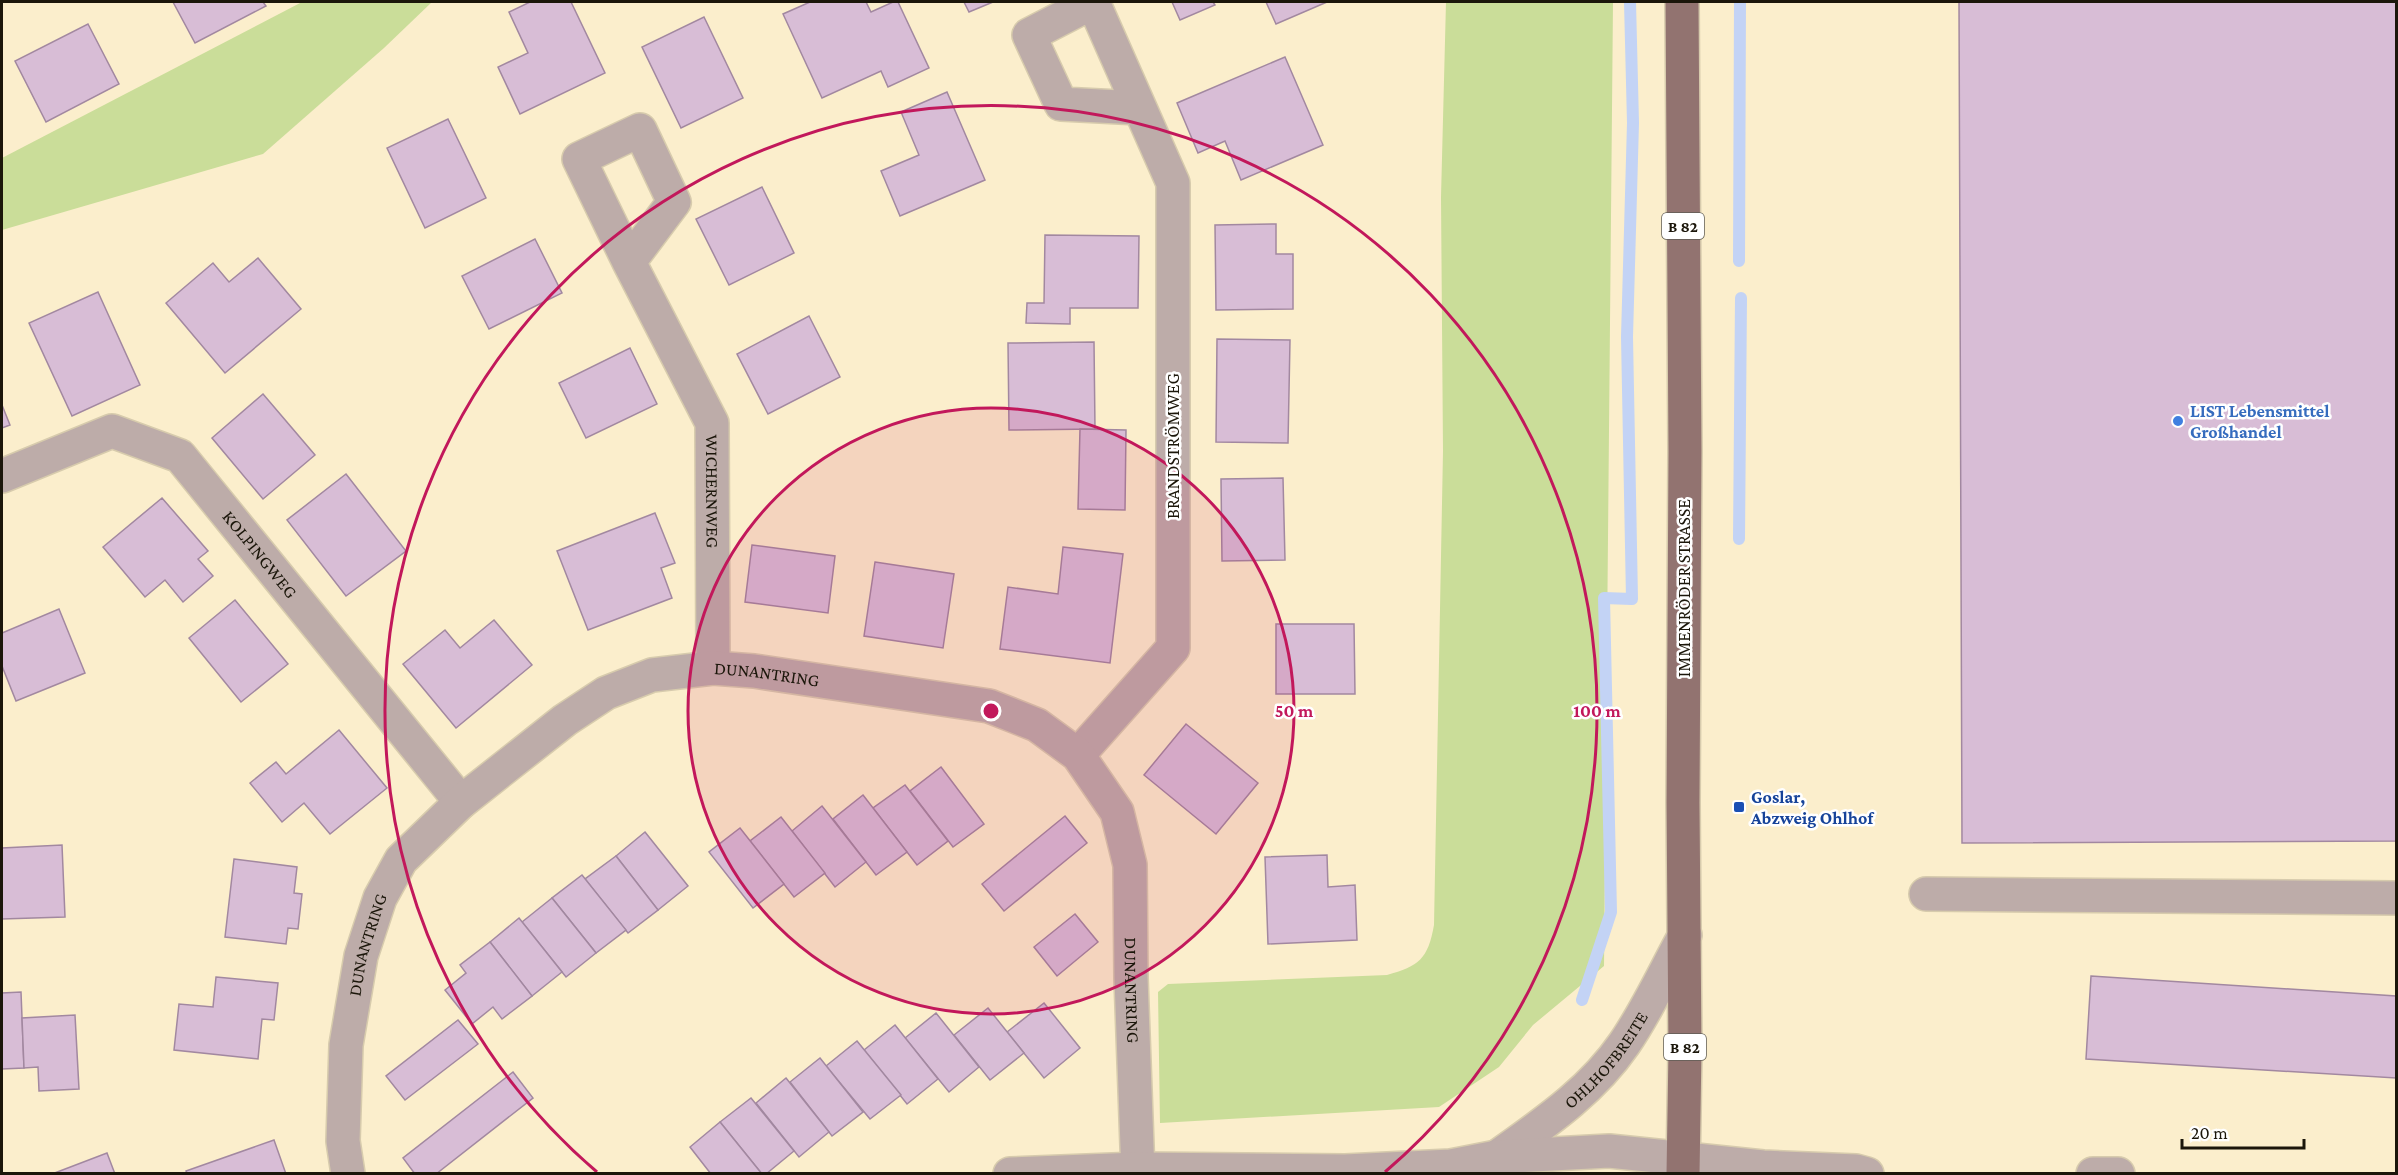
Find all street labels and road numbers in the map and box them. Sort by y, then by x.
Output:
road number: B 82 [1662,213,1704,239]
street label: BRANDSTRÖMWEG [1163,373,1183,519]
street label: WICHERNWEG [702,434,723,548]
street label: IMMENRÖDER STRASSE [1674,499,1694,677]
street label: KOLPINGWEG [219,507,301,602]
street label: DUNANTRING [713,658,821,691]
street label: DUNANTRING [344,891,391,998]
street label: DUNANTRING [1121,937,1143,1044]
street label: OHLHOFBREITE [1560,1008,1652,1113]
road number: B 82 [1664,1034,1706,1060]

